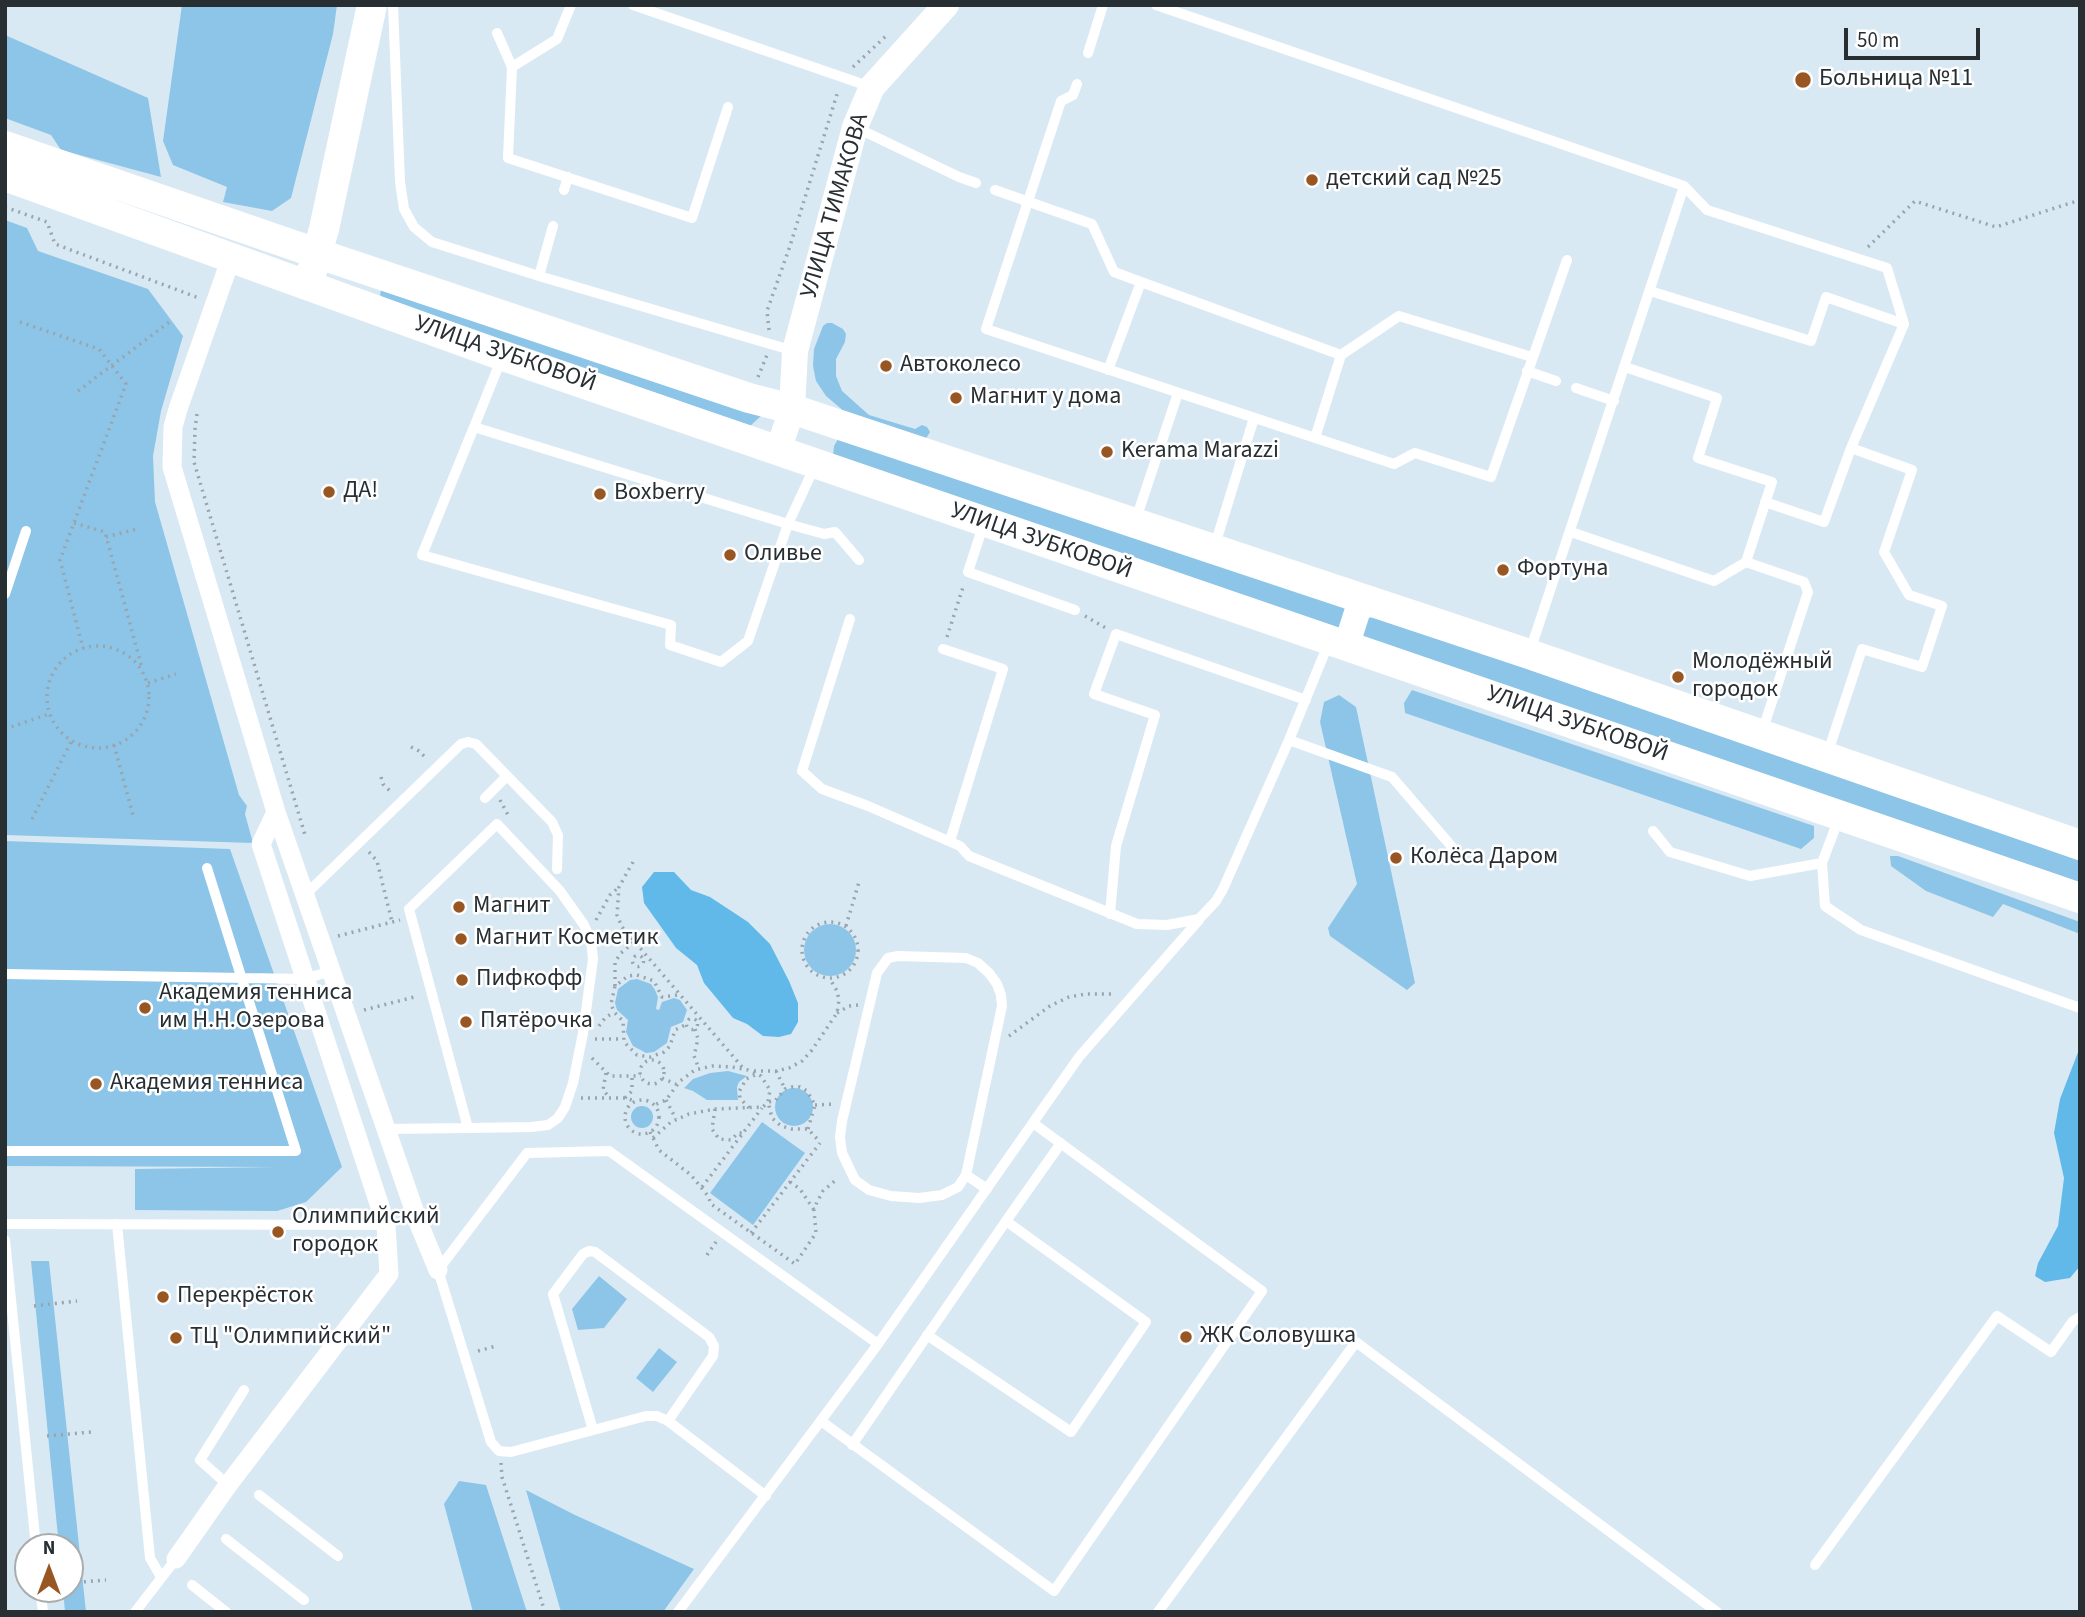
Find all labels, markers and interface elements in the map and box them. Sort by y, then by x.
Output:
scale bar [1847,14,1983,58]
text: 50 m [1857,25,1899,55]
place label: Больница №11 [1819,66,1973,94]
marker: Больница №11 [1793,70,1813,90]
street label: УЛИЦА ТИМАКОВА [796,110,876,302]
place label: детский сад №25 [1326,166,1502,194]
marker: детский сад №25 [1304,172,1320,188]
street label: УЛИЦА ЗУБКОВОЙ [411,310,599,400]
place label: Автоколесо [900,352,1021,380]
marker: Автоколесо [878,358,894,374]
place label: Магнит у дома [970,384,1121,412]
marker: Магнит у дома [948,390,964,406]
place label: Kerama Marazzi [1121,438,1279,466]
marker: Kerama Marazzi [1099,444,1115,460]
place label: ДА! [343,478,378,506]
place label: Boxberry [614,480,705,508]
marker: ДА! [321,484,337,500]
marker: Boxberry [592,486,608,502]
street label: УЛИЦА ЗУБКОВОЙ [947,497,1135,587]
place label: Оливье [744,541,822,569]
marker: Оливье [722,547,738,563]
place label: Фортуна [1517,556,1608,584]
marker: Фортуна [1495,562,1511,578]
place label: Молодёжный городок [1692,649,1833,705]
marker: Молодёжный городок [1670,669,1686,685]
street label: УЛИЦА ЗУБКОВОЙ [1483,680,1671,770]
place label: Колёса Даром [1410,844,1558,872]
marker: Колёса Даром [1388,850,1404,866]
place label: Магнит [473,893,550,921]
marker: Магнит [451,899,467,915]
place label: Магнит Косметик [475,925,658,953]
marker: Магнит Косметик [453,931,469,947]
place label: Пифкофф [476,966,582,994]
marker: Пифкофф [454,972,470,988]
place label: Академия тенниса им Н.Н.Озерова [159,980,352,1036]
marker: Академия тенниса им Н.Н.Озерова [137,1000,153,1016]
place label: Пятёрочка [480,1008,593,1036]
marker: Пятёрочка [458,1014,474,1030]
place label: Академия тенниса [110,1070,303,1098]
marker: Академия тенниса [88,1076,104,1092]
place label: Олимпийский городок [292,1204,440,1260]
marker: Олимпийский городок [270,1224,286,1240]
place label: Перекрёсток [177,1283,313,1311]
marker: Перекрёсток [155,1289,171,1305]
place label: ЖК Соловушка [1200,1323,1356,1351]
place label: ТЦ "Олимпийский" [190,1324,391,1352]
marker: ЖК Соловушка [1178,1329,1194,1345]
marker: ТЦ "Олимпийский" [168,1330,184,1346]
north arrow [14,1533,84,1603]
text: N [43,1535,55,1562]

